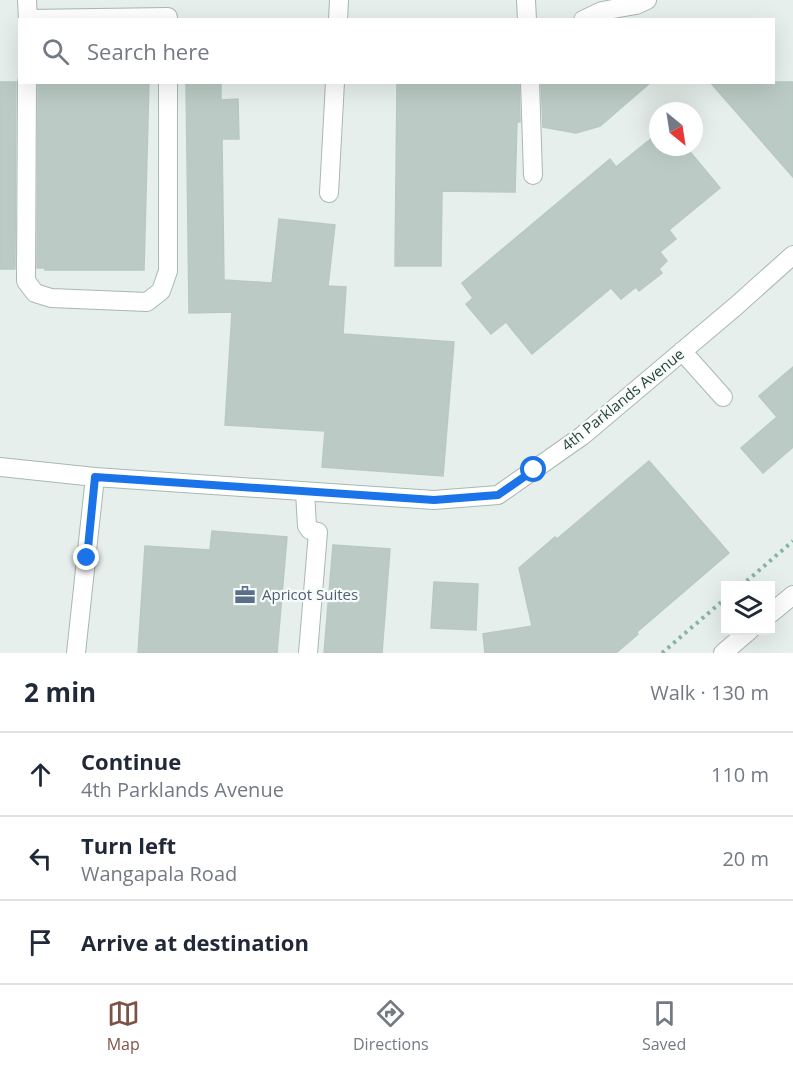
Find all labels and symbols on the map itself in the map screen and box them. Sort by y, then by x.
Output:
north arrow [649,102,703,156]
street label: 4th Parklands Avenue [557,344,688,455]
route start [520,456,546,482]
route end [73,544,99,570]
office icon: Apricot Suites [233,583,257,607]
place label: Apricot Suites [262,584,358,604]

